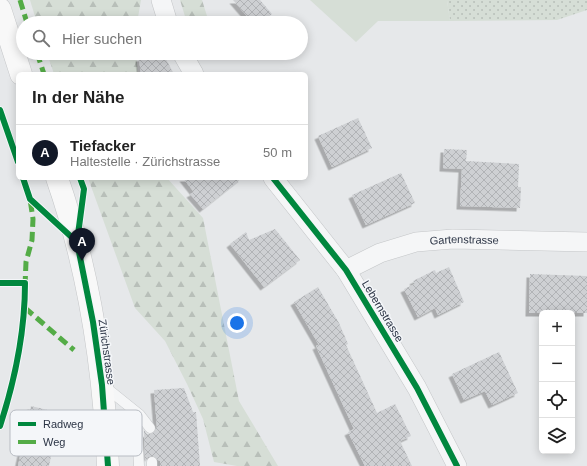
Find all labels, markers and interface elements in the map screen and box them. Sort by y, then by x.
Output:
search box [16,16,308,60]
icon: search [30,27,52,49]
text: Hier suchen [62,30,142,47]
text: In der Nähe [32,88,125,107]
text: Tiefacker [70,137,136,154]
text: A [40,145,50,160]
text: 50 m [263,145,292,160]
text: Haltestelle · Zürichstrasse [70,154,220,169]
pin: A [69,228,95,261]
street label: Gartenstrasse [429,233,499,247]
street label: Lebernstrasse [360,278,406,344]
map controls [539,310,575,454]
button: + [539,310,575,346]
your location [227,313,247,333]
street label: Zürichstrasse [96,318,118,386]
button: − [539,346,575,382]
button: locate [539,382,575,418]
legend [10,410,142,456]
text: Radweg [43,418,83,430]
button: layers [539,418,575,454]
text: Weg [43,436,65,448]

